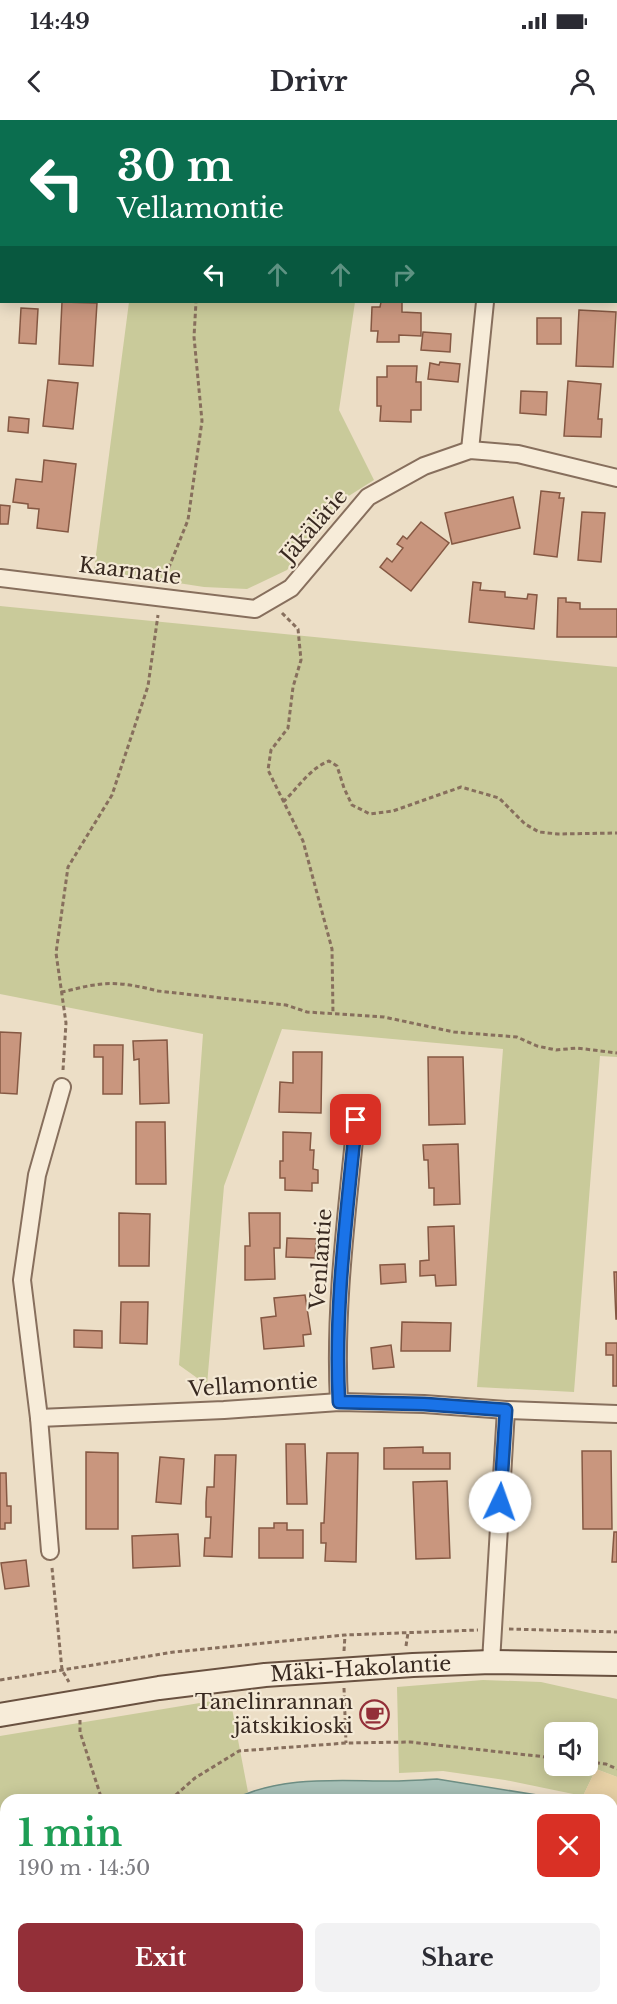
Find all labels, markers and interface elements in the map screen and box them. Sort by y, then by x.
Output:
text: 14:49 [30,8,90,35]
icon: back [18,65,51,98]
text: Drivr [269,65,348,98]
icon: person [566,65,599,98]
text: 30 m [117,140,233,192]
icon: left [18,144,96,222]
text: Vellamontie [117,192,284,225]
icon: left [198,258,231,291]
icon: ahead [261,258,294,291]
icon: ahead [324,258,357,291]
icon: right [387,258,420,291]
street label: Jäkälätie [273,484,353,571]
street label: Kaarnatie [77,552,183,590]
pin [330,1094,381,1145]
icon: arrive [339,1103,372,1136]
street label: Venlantie [304,1208,338,1311]
street label: Vellamontie [186,1368,319,1403]
position arrow [468,1470,532,1534]
street label: Mäki-Hakolantie [269,1651,452,1688]
place label: Tanelinrannan jätskikioski [195,1689,353,1739]
cafe icon: Tanelinrannan jätskikioski [358,1698,390,1730]
map controls [544,1722,598,1776]
button: sound [544,1722,598,1776]
text: 1 min [18,1811,122,1856]
button: close [537,1814,600,1877]
text: 190 m · 14:50 [18,1856,150,1880]
button: Exit [18,1923,303,1992]
button: Share [315,1923,600,1992]

